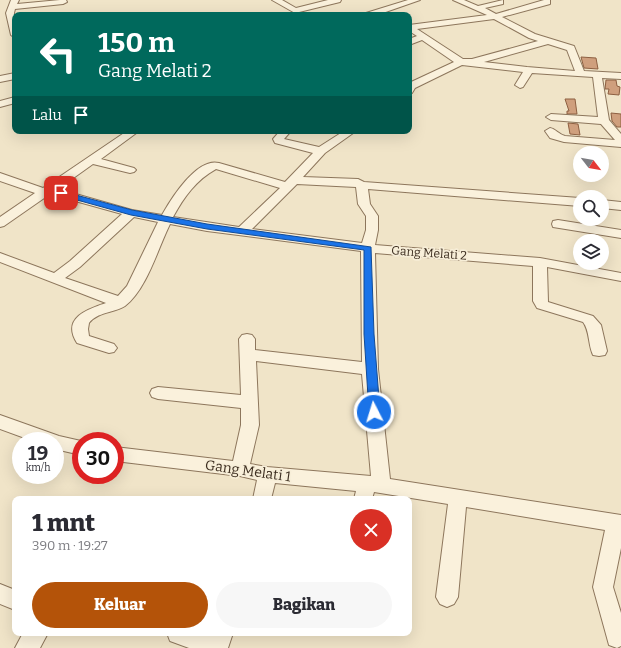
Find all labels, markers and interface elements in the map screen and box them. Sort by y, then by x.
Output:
text: 150 m [98,26,175,59]
icon: left [32,28,84,80]
text: Gang Melati 2 [98,60,212,82]
icon: arrive [70,104,92,126]
text: Lalu [32,106,62,124]
north arrow [573,146,609,182]
map controls [573,146,609,270]
pin [44,176,78,210]
icon: arrive [50,182,72,204]
button: search [573,190,609,226]
button: layers [573,234,609,270]
street label: Gang Melati 2 [391,243,467,263]
position arrow [353,391,395,433]
speed limit sign: 30 [72,432,124,484]
text: 19 [28,441,48,465]
street label: Gang Melati 1 [204,457,292,485]
text: km/h [26,462,50,474]
text: 1 mnt [32,509,95,537]
button: close [350,509,392,551]
text: 390 m · 19:27 [32,538,107,553]
button: Keluar [32,582,208,628]
button: Bagikan [216,582,392,628]

